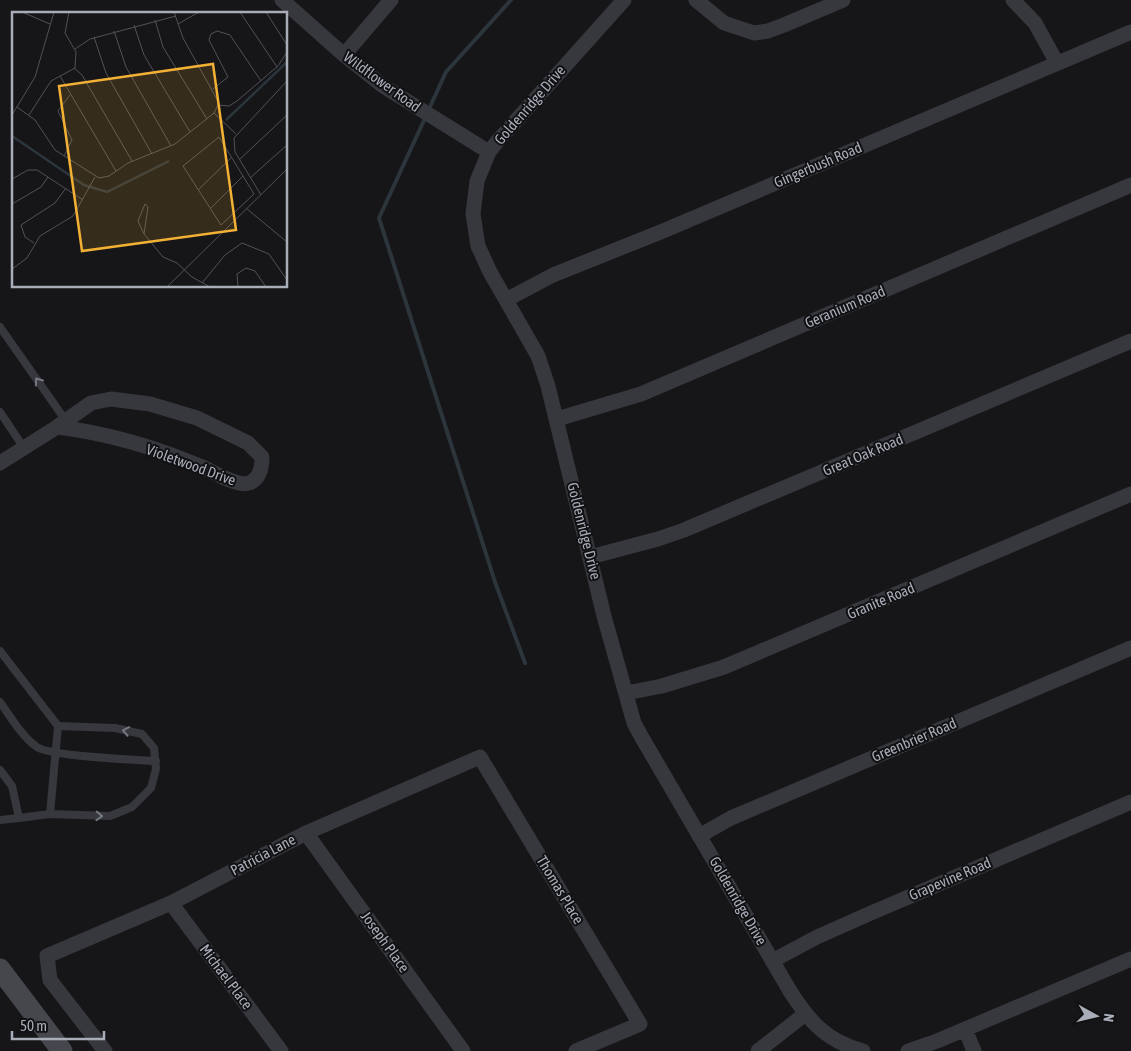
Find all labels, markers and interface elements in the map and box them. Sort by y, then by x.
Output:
inset map [12,12,288,288]
street label: Wildflower Road [341,48,424,115]
street label: Goldenridge Drive [491,62,569,148]
street label: Gingerbush Road [771,138,864,191]
street label: Geranium Road [802,282,887,331]
one-way arrow [35,377,44,387]
street label: Great Oak Road [820,430,906,479]
street label: Violetwood Drive [144,440,238,489]
street label: Goldenridge Drive [564,481,605,581]
street label: Granite Road [845,579,917,622]
street label: Greenbrier Road [869,714,959,765]
one-way arrow [122,726,130,736]
one-way arrow [95,810,103,821]
street label: Patricia Lane [227,830,298,879]
street label: Thomas Place [533,853,587,927]
street label: Goldenridge Drive [706,854,771,948]
street label: Grapevine Road [906,854,993,903]
street label: Joseph Place [358,908,413,976]
street label: Michael Place [196,941,256,1013]
north arrow [1071,991,1121,1041]
scale bar [12,1008,105,1040]
text: N [1100,1013,1117,1023]
text: 50 m [20,1017,47,1034]

